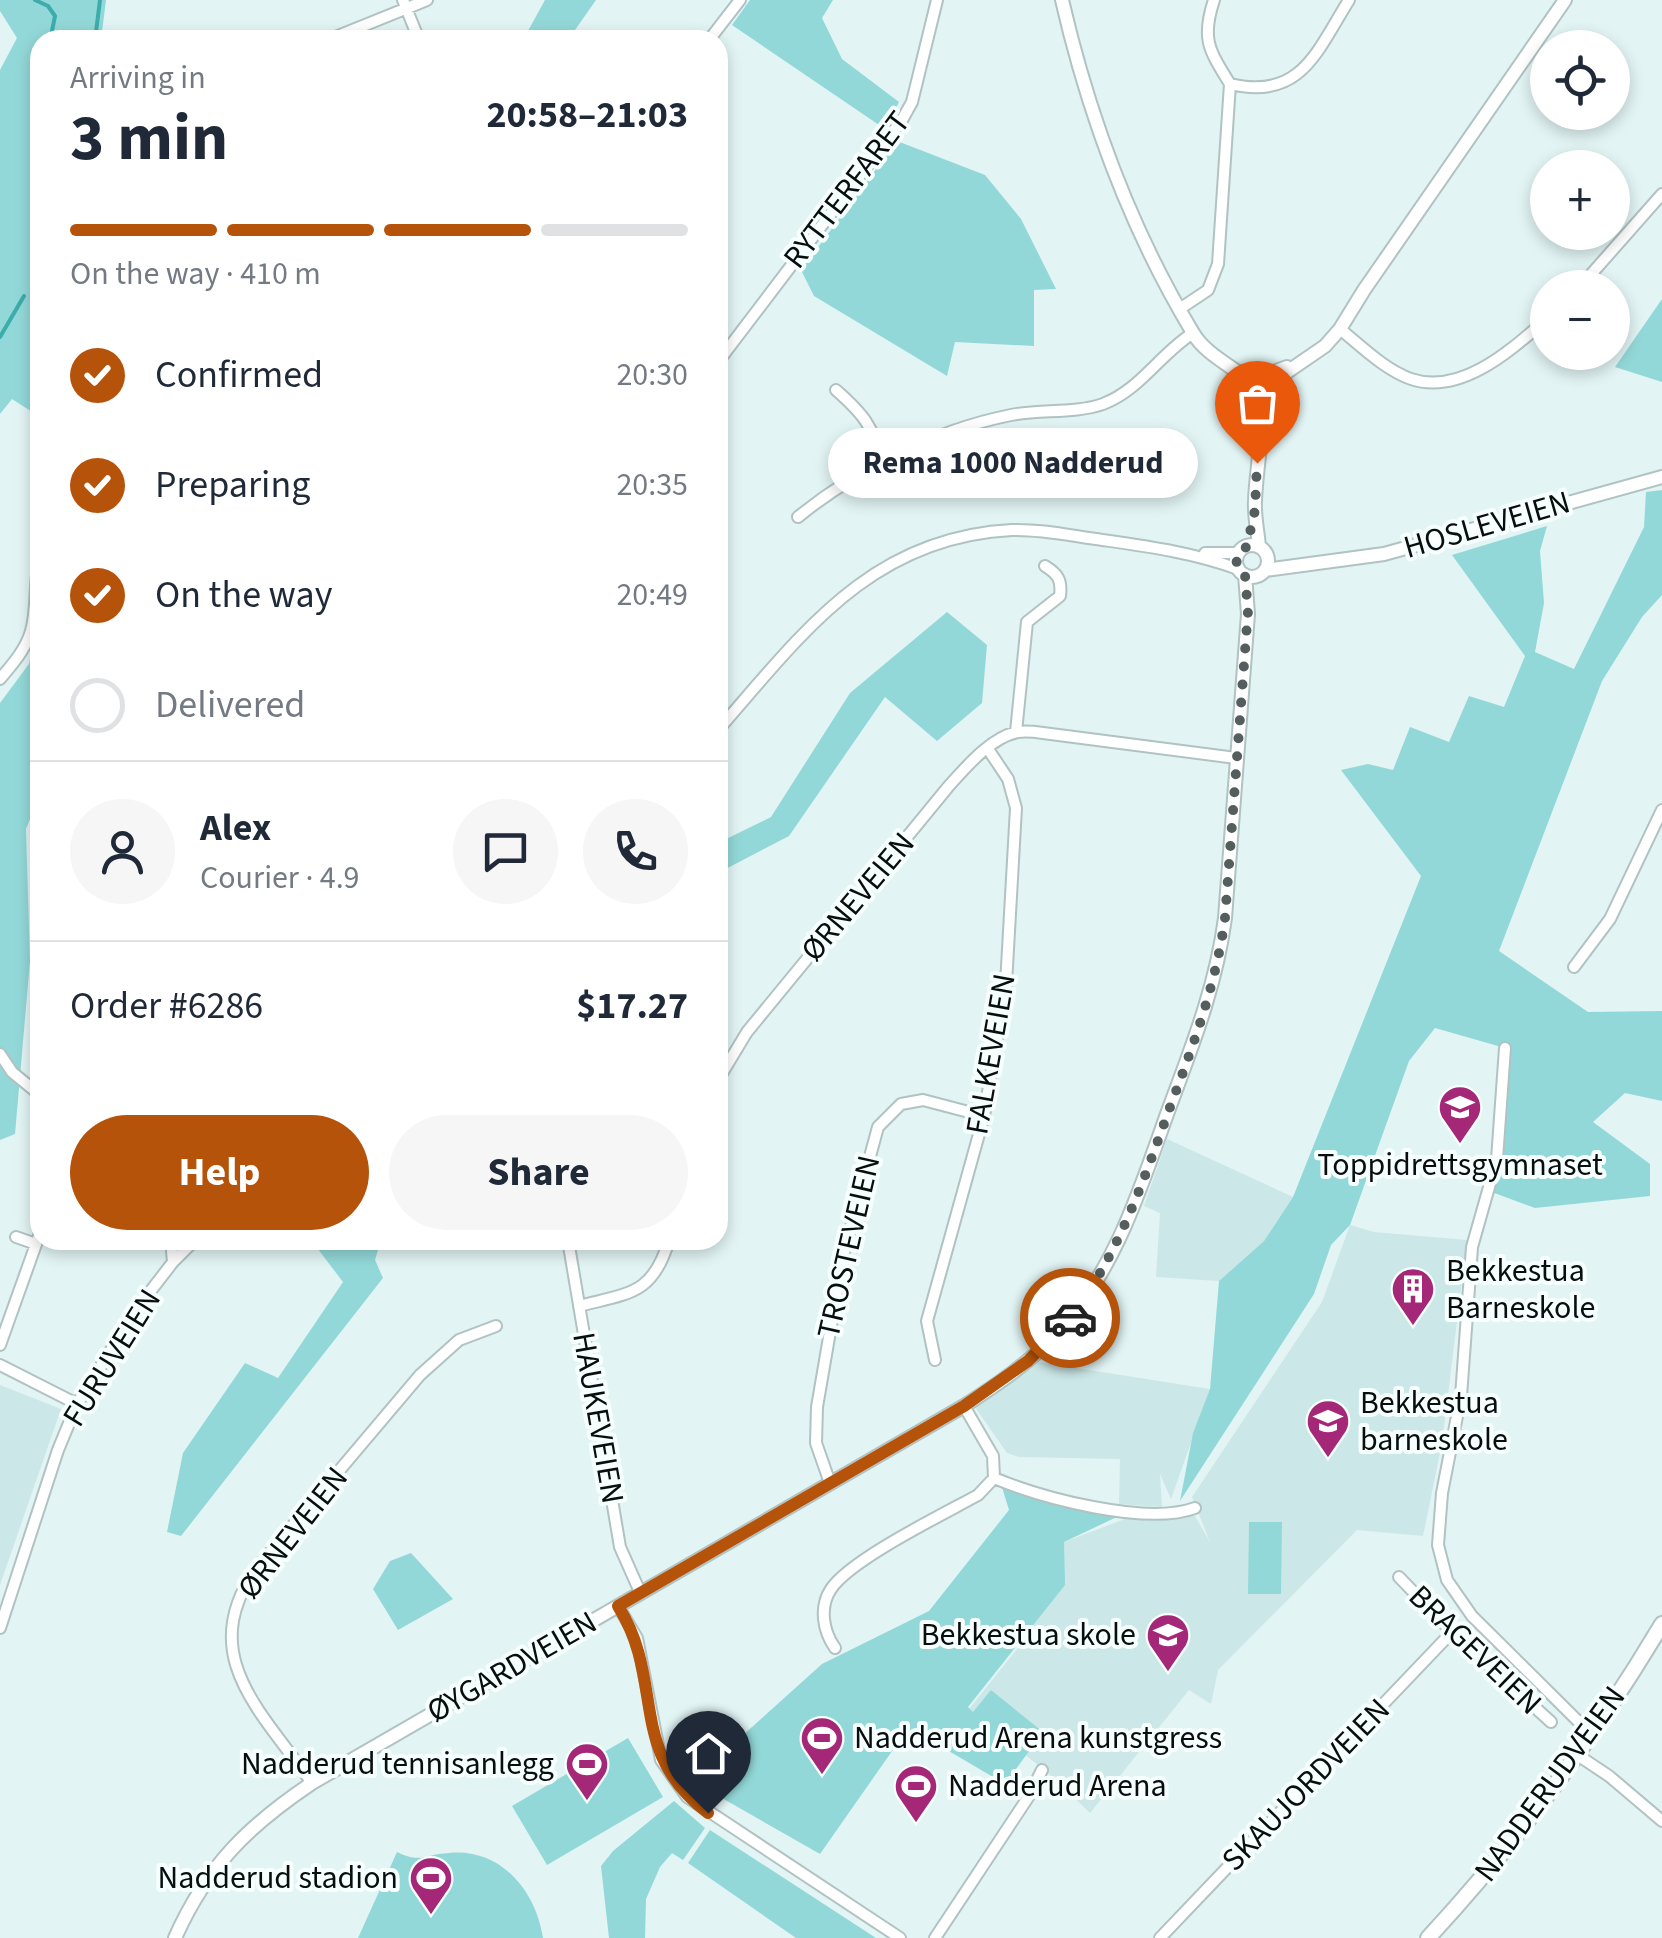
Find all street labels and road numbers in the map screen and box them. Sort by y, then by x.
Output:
street label: RYTTERFARET [772,102,922,278]
street label: HOSLEVEIEN [1398,479,1576,571]
street label: ØRNEVEIEN [790,822,926,972]
street label: FALKEVEIEN [954,970,1028,1138]
street label: TROSTEVEIEN [806,1151,892,1343]
street label: FURUVEIEN [52,1280,172,1436]
street label: HAUKEVEIEN [560,1329,636,1507]
street label: ØRNEVEIEN [227,1457,359,1609]
street label: BRAGEVEIEN [1398,1574,1552,1726]
street label: ØYGARDVEIEN [419,1600,605,1734]
street label: NADDERUDVEIEN [1463,1677,1637,1891]
street label: SKAUJORDVEIEN [1211,1688,1401,1882]

